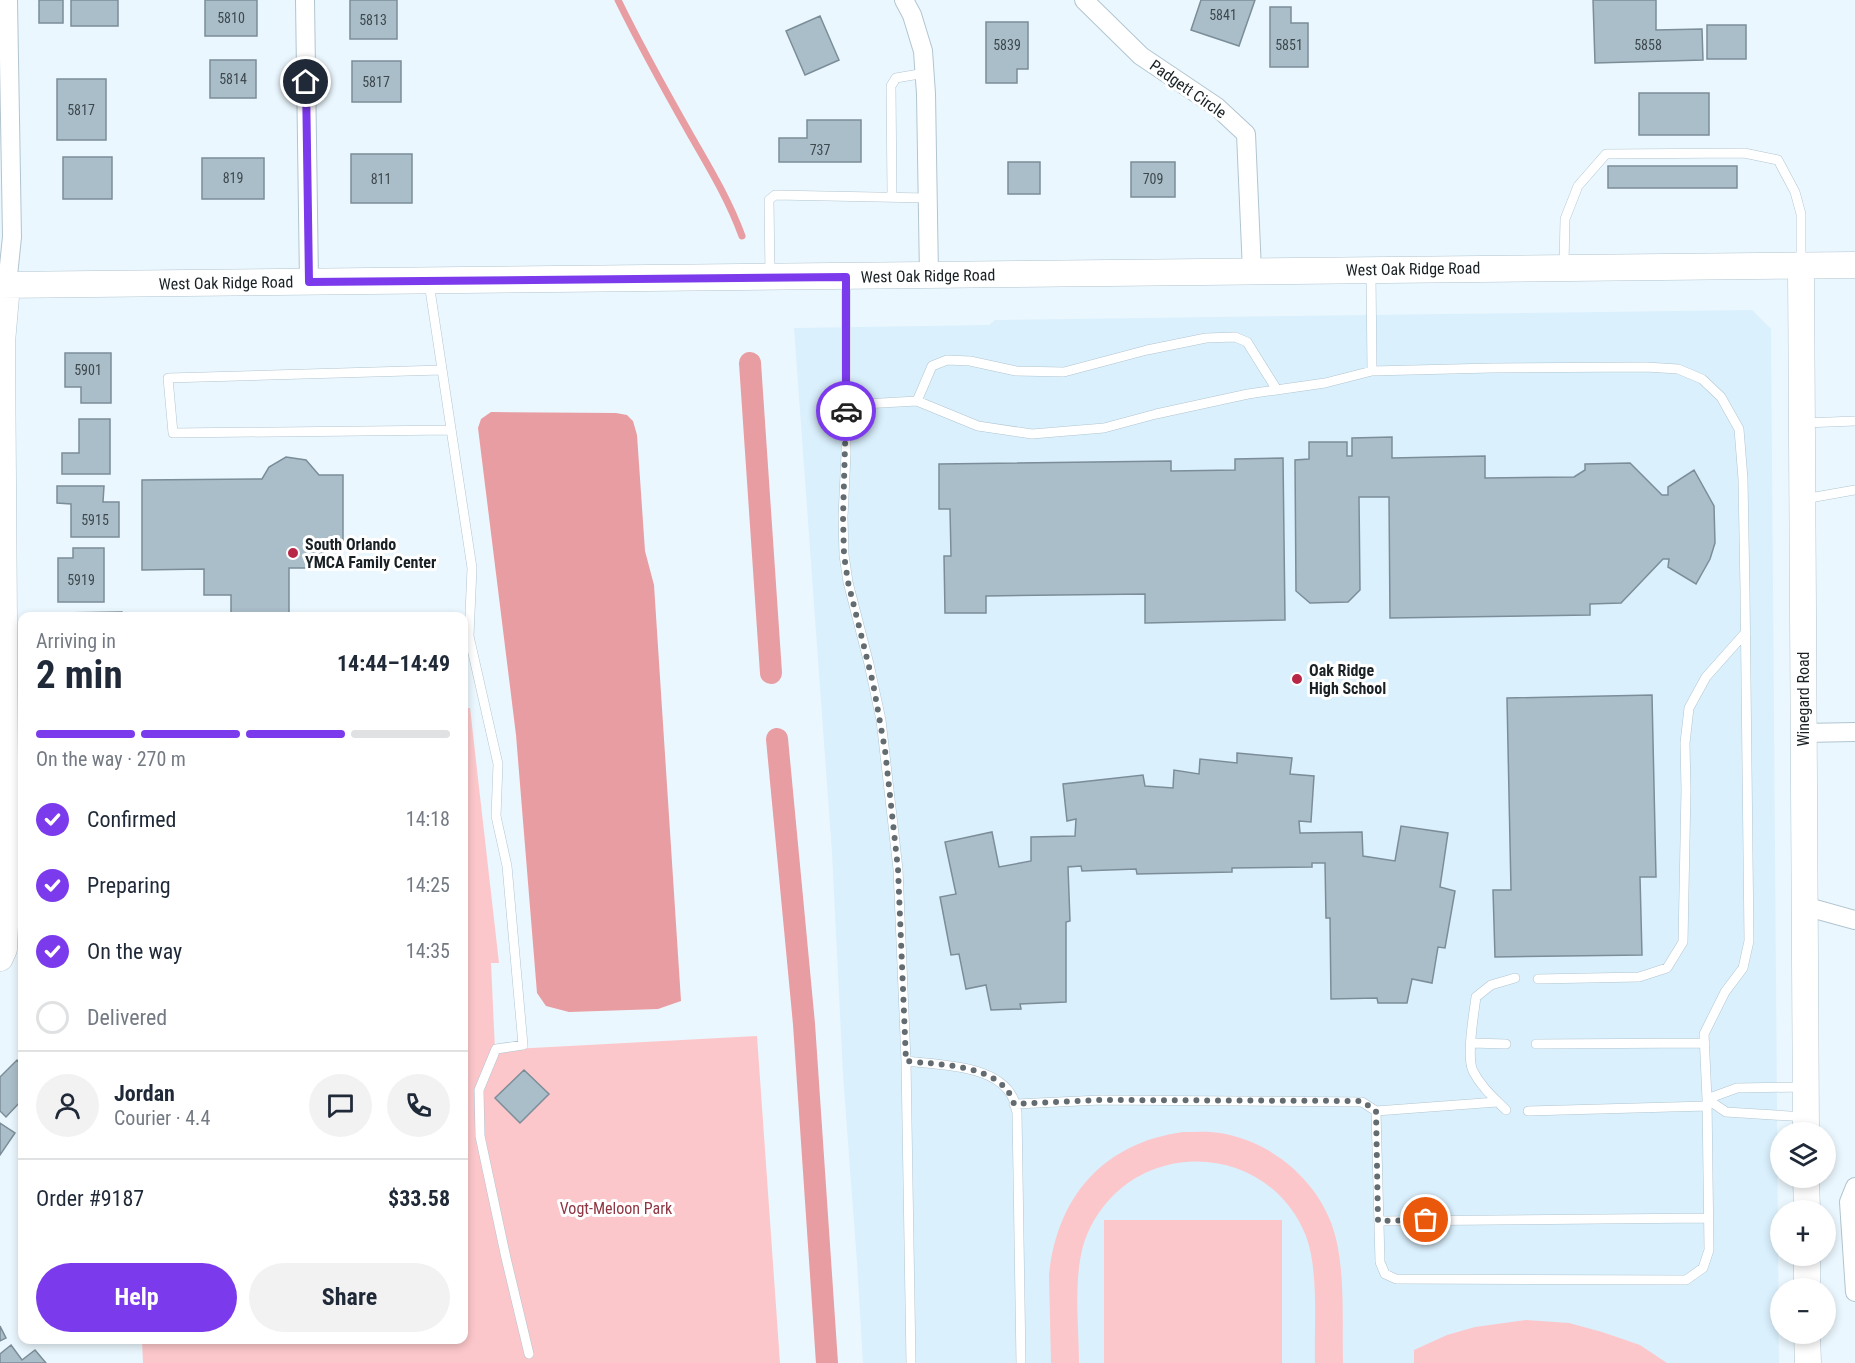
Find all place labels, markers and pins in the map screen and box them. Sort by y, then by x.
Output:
pin [280,56,331,107]
place label: South Orlando YMCA Family Center [305,535,436,572]
marker: South Orlando YMCA Family Center [286,546,300,560]
place label: Oak Ridge High School [1309,661,1386,698]
marker: Oak Ridge High School [1290,672,1304,686]
pin [1400,1194,1451,1245]

